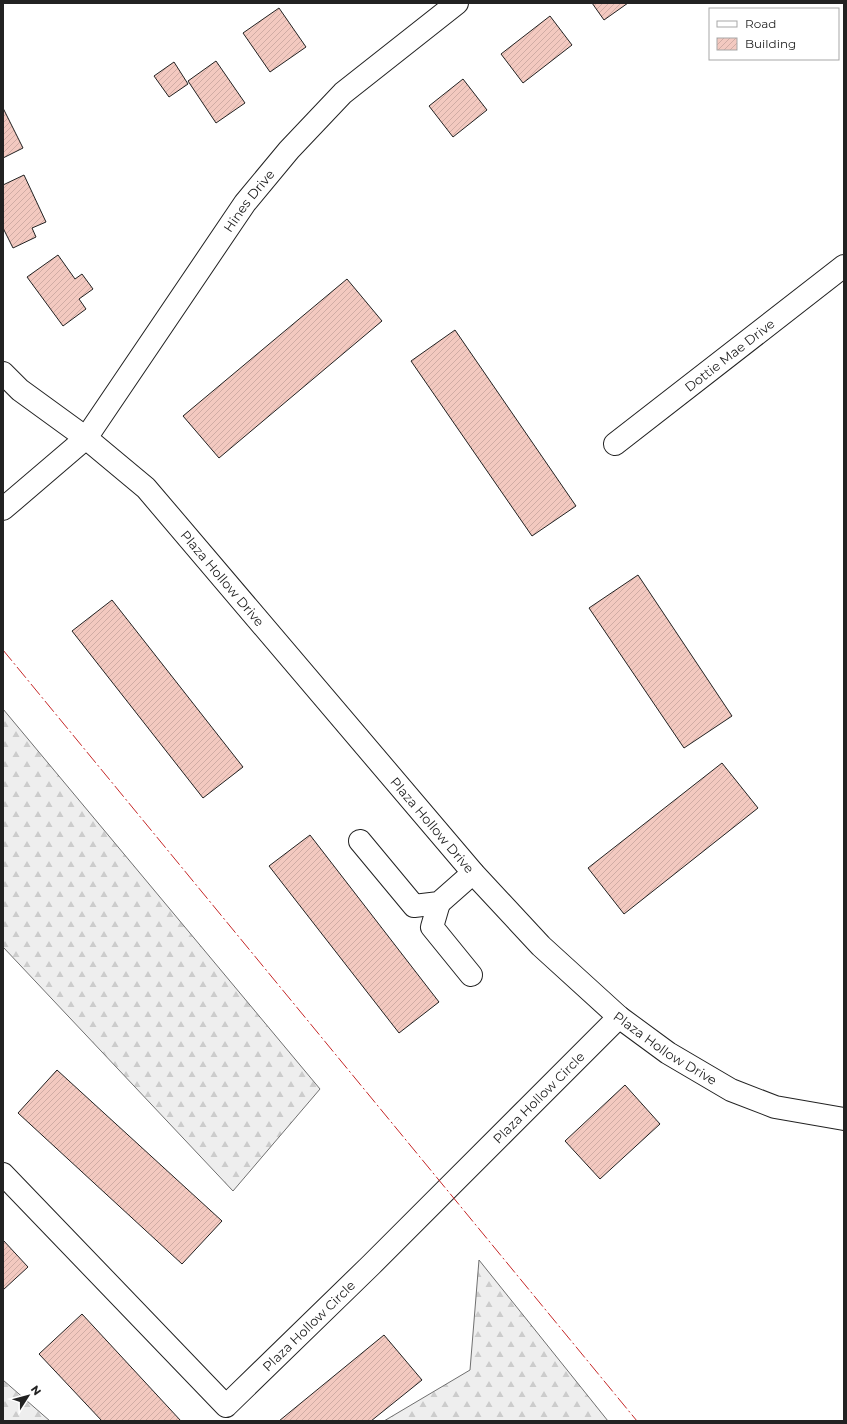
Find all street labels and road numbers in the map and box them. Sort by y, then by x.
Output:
street label: Hines Drive [220,166,278,235]
street label: Dottie Mae Drive [681,315,778,395]
street label: Plaza Hollow Drive [177,527,268,629]
street label: Plaza Hollow Drive [387,774,478,876]
street label: Plaza Hollow Drive [611,1008,720,1088]
street label: Plaza Hollow Circle [489,1048,588,1147]
street label: Plaza Hollow Circle [259,1277,358,1374]

